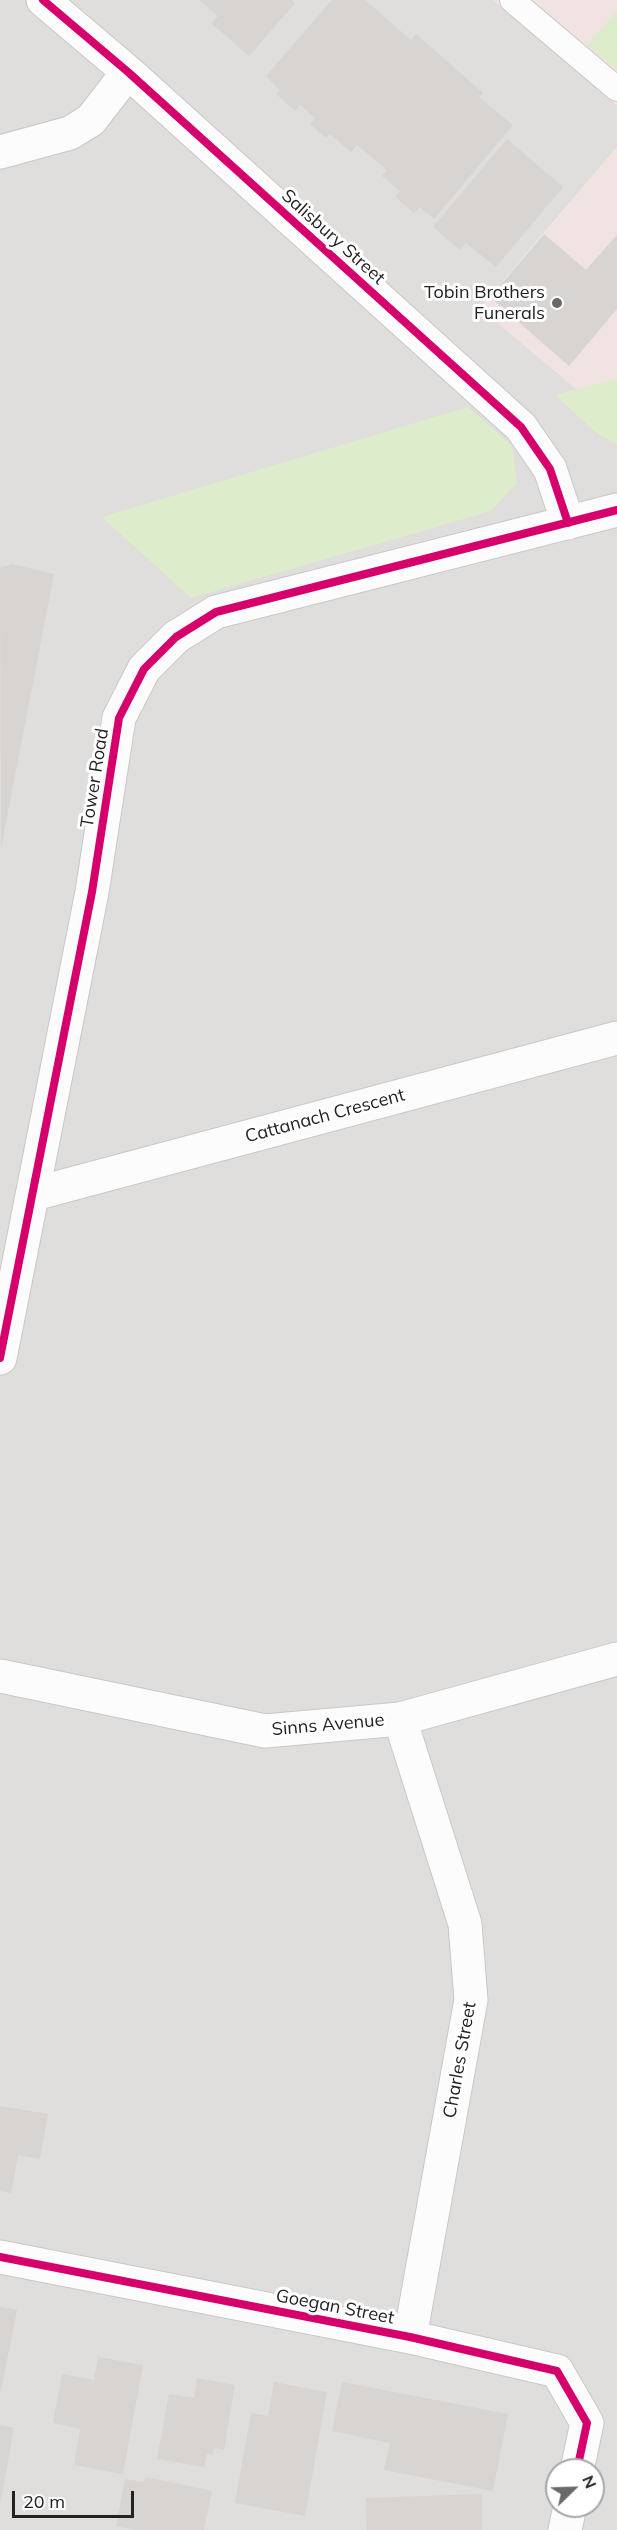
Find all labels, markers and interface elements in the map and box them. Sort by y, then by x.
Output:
street label: Salisbury Street [277,185,389,289]
place label: Tobin Brothers Funerals [424,282,545,324]
marker: Tobin Brothers Funerals [550,296,564,310]
street label: Tower Road [76,727,114,829]
street label: Cattanach Crescent [243,1084,407,1148]
street label: Sinns Avenue [271,1709,385,1741]
street label: Charles Street [439,2000,481,2120]
street label: Goegan Street [274,2285,396,2329]
north arrow [545,2458,605,2518]
text: N [578,2472,601,2491]
scale bar [15,2479,136,2517]
text: 20 m [23,2490,65,2513]

